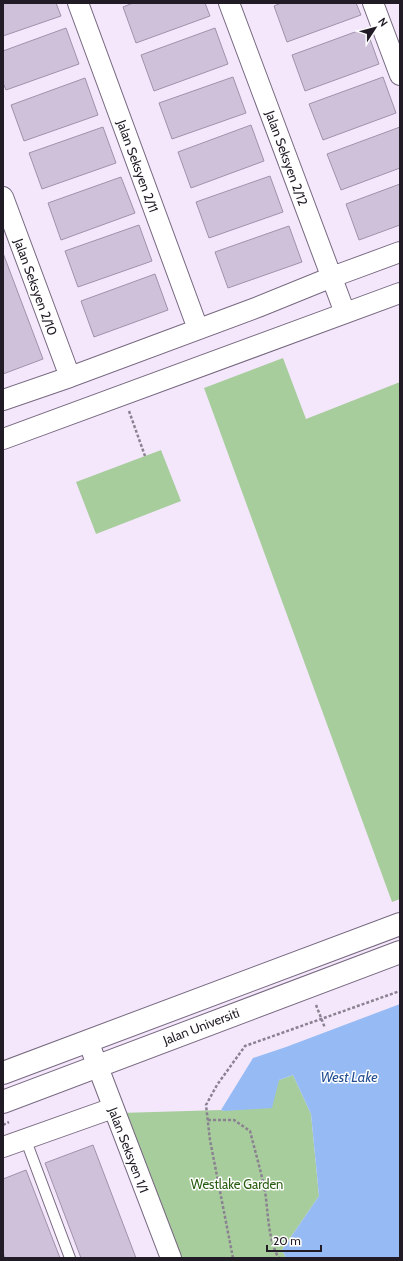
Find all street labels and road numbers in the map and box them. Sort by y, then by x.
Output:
street label: Jalan Seksyen 2/12 [262,107,312,208]
street label: Jalan Seksyen 2/11 [114,117,162,214]
street label: Jalan Seksyen 2/10 [11,235,61,338]
street label: Jalan Universiti [160,1004,241,1048]
street label: Jalan Seksyen 1/1 [105,1104,153,1195]

